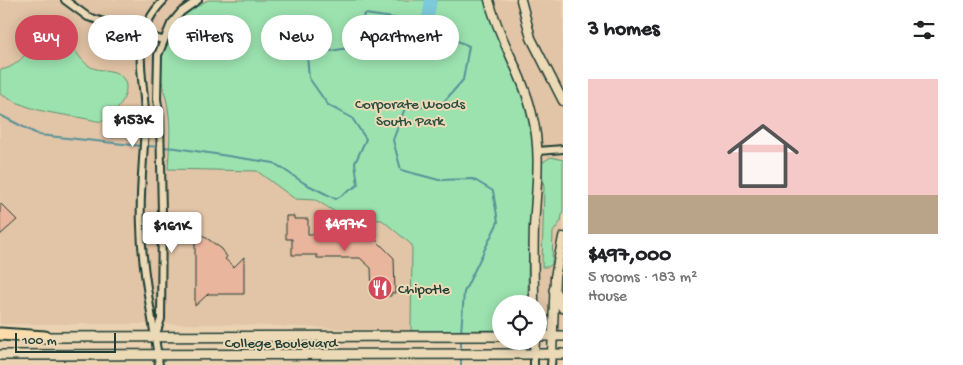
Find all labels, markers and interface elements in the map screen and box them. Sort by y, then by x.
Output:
chip: Buy [15,15,78,60]
chip: Rent [88,15,158,60]
chip: Filters [168,15,251,60]
chip: New [261,15,332,60]
chip: Apartment [342,15,459,60]
icon: filters [910,16,938,44]
text: 3 homes [588,18,660,43]
park label: Corporate Woods South Park [355,96,466,131]
pin: $153K [98,106,168,148]
icon: home [718,111,808,201]
text: $153K [113,112,153,131]
pin: $497K [310,210,380,252]
pin: $161K [137,212,207,254]
text: $497K [325,216,365,235]
text: $161K [153,218,191,237]
text: $497,000 [588,244,671,269]
text: 5 rooms · 183 m² [588,269,697,288]
restaurant icon: Chipotle [367,275,393,301]
place label: Chipotle [398,281,450,299]
text: House [588,288,627,307]
map controls [492,295,547,350]
button: locate [492,295,547,350]
scale bar [15,330,116,353]
text: 100 m [22,333,57,350]
street label: College Boulevard [225,335,339,353]

